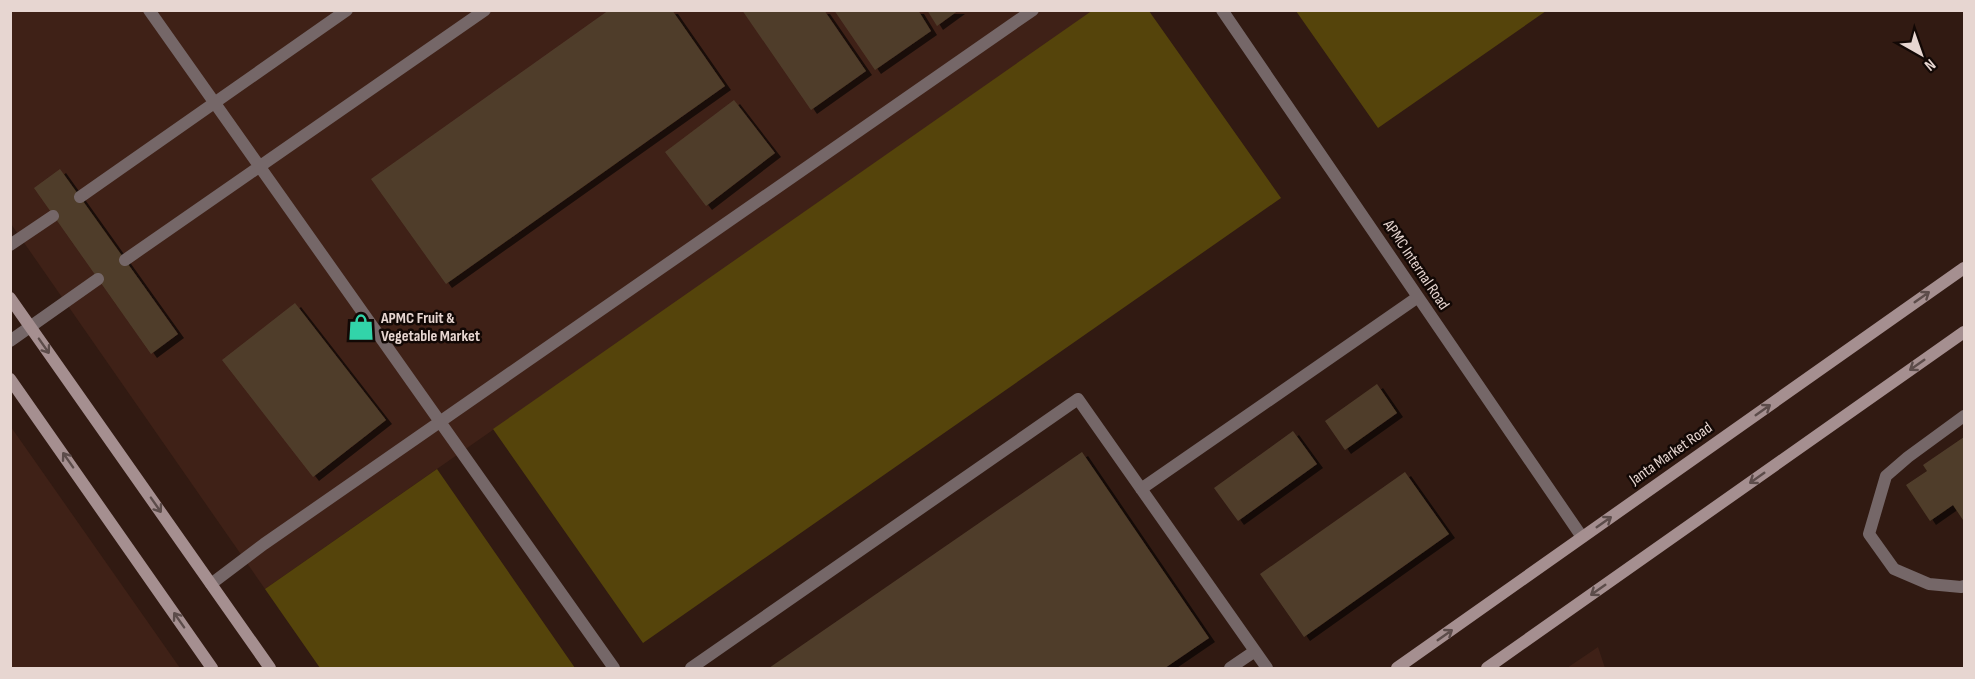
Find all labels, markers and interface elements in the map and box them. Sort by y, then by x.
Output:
north arrow [1891,24,1951,84]
text: N [1920,54,1939,74]
street label: APMC Internal Road [1378,216,1453,314]
one-way arrow [1914,291,1930,303]
place label: APMC Fruit & Vegetable Market [380,309,480,346]
shop icon: APMC Fruit & Vegetable Market [346,312,376,342]
one-way arrow [38,337,50,353]
one-way arrow [1909,359,1925,371]
one-way arrow [1754,404,1771,416]
street label: Janta Market Road [1625,419,1716,490]
one-way arrow [62,453,74,469]
one-way arrow [1750,472,1766,484]
one-way arrow [150,497,162,513]
one-way arrow [1595,516,1611,528]
one-way arrow [1590,584,1607,596]
one-way arrow [173,613,185,629]
one-way arrow [1436,629,1452,641]

